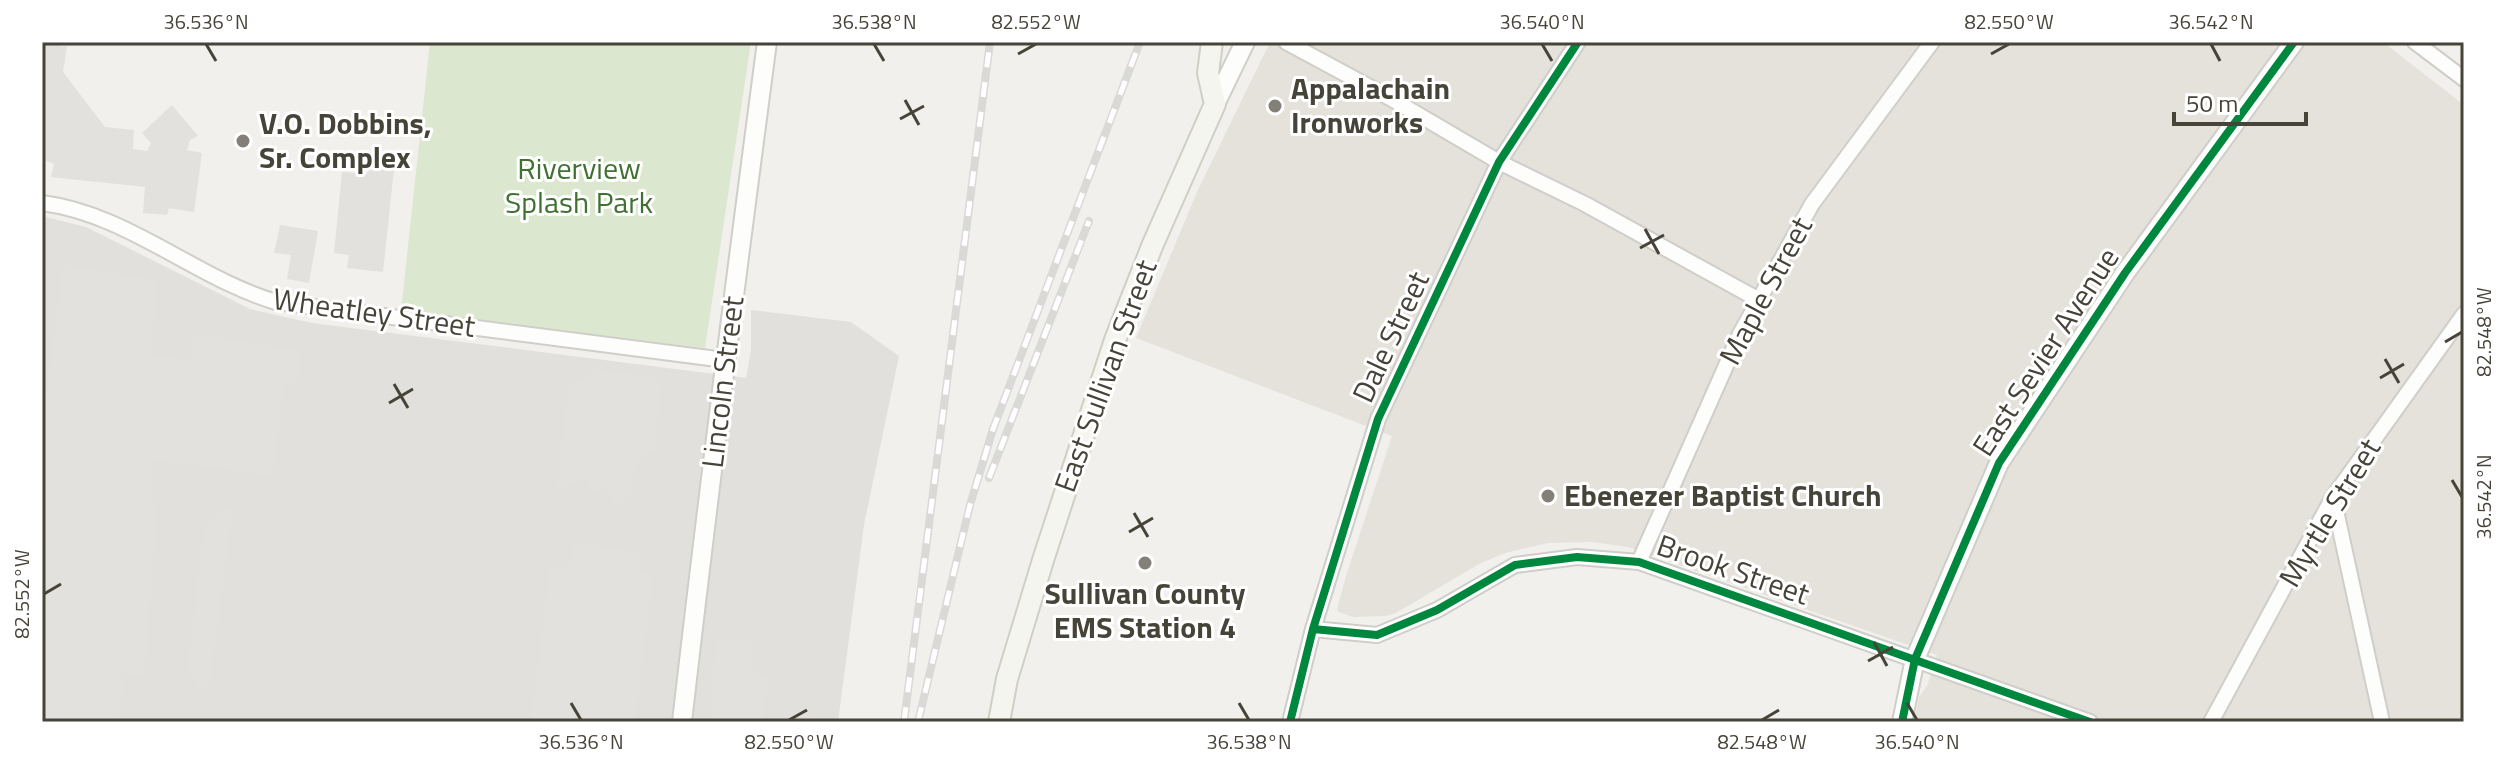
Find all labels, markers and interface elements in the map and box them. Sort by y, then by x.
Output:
text: 36.536°N [163,6,249,37]
text: 36.538°N [831,6,917,37]
text: 82.552°W [991,6,1081,37]
text: 36.540°N [1499,6,1585,37]
text: 82.550°W [1964,6,2054,37]
text: 36.542°N [2168,6,2254,37]
place label: Appalachain Ironworks [1291,65,1450,145]
scale bar [2174,76,2306,126]
text: 50 m [2186,85,2238,121]
marker: Appalachain Ironworks [1266,97,1284,115]
place label: V.O. Dobbins, Sr. Complex [259,100,432,180]
marker: V.O. Dobbins, Sr. Complex [234,132,252,150]
park label: Riverview Splash Park [505,145,653,225]
street label: Maple Street [1707,208,1824,373]
street label: East Sevier Avenue [1960,238,2130,465]
street label: East Sullivan Street [1042,252,1169,498]
street label: Dale Street [1340,263,1441,410]
street label: Wheatley Street [270,275,479,349]
text: 82.548°W [2468,287,2499,377]
street label: Lincoln Street [689,293,755,470]
street label: Myrtle Street [2267,429,2392,596]
text: 36.542°N [2468,454,2499,540]
place label: Ebenezer Baptist Church [1564,472,1882,518]
marker: Ebenezer Baptist Church [1539,487,1557,505]
street label: Brook Street [1651,521,1816,617]
text: 82.552°W [6,549,37,639]
marker: Sullivan County EMS Station 4 [1136,554,1154,572]
place label: Sullivan County EMS Station 4 [1044,570,1246,650]
text: 36.536°N [538,726,624,757]
text: 82.550°W [744,726,834,757]
text: 36.538°N [1206,726,1292,757]
text: 82.548°W [1717,726,1807,757]
text: 36.540°N [1874,726,1960,757]

